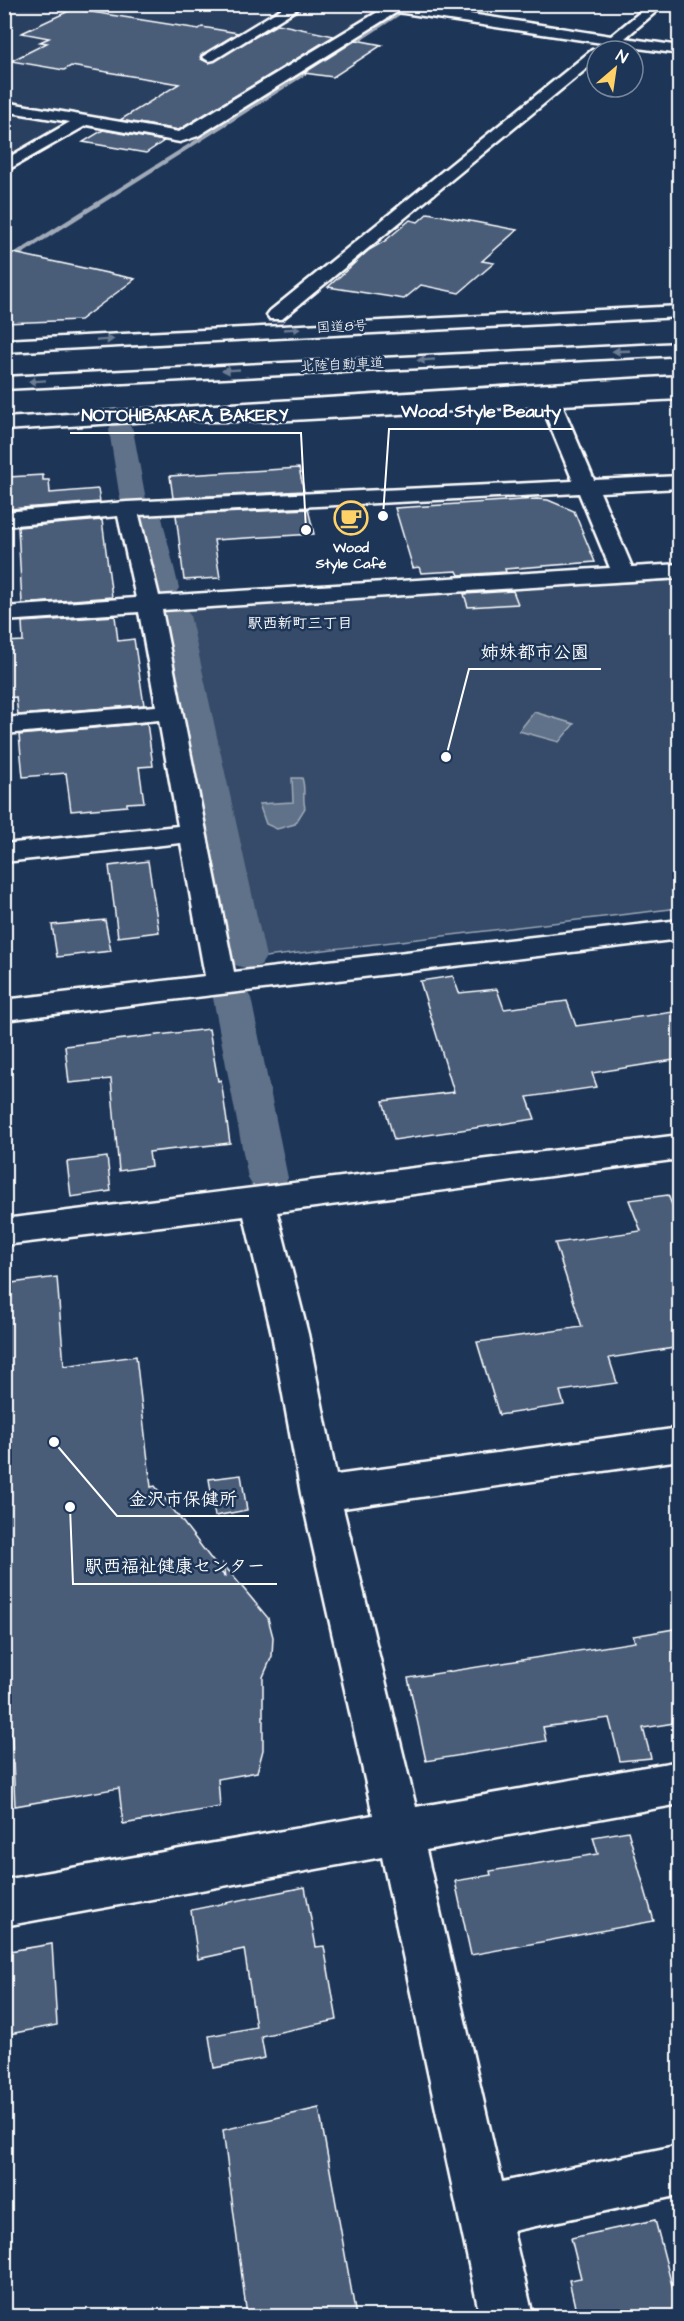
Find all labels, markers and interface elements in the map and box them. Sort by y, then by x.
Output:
north arrow [585,39,645,99]
text: N [612,45,632,69]
street label: 国道8号 [316,316,368,338]
one-way arrow [283,324,302,333]
one-way arrow [95,335,114,344]
one-way arrow [612,347,631,356]
street label: 北陸自動車道 [300,353,385,377]
one-way arrow [417,356,436,365]
one-way arrow [222,365,241,375]
one-way arrow [27,376,46,386]
callout: Wood Style Beauty [389,393,573,429]
callout: NOTOHIBAKARA BAKERY [70,397,301,433]
text: Wood Style Beauty [400,399,561,425]
text: NOTOHIBAKARA BAKERY [82,403,289,428]
cafe icon: Wood Style Café [333,500,369,536]
place label: Wood Style Café [315,538,387,574]
district label: 駅西新町三丁目 [247,613,353,634]
callout: 姉妹都市公園 [469,633,601,669]
text: 姉妹都市公園 [481,640,589,665]
callout: 金沢市保健所 [117,1480,249,1516]
text: 金沢市保健所 [129,1487,237,1512]
callout: 駅西福祉健康センター [73,1548,277,1584]
text: 駅西福祉健康センター [85,1554,265,1579]

